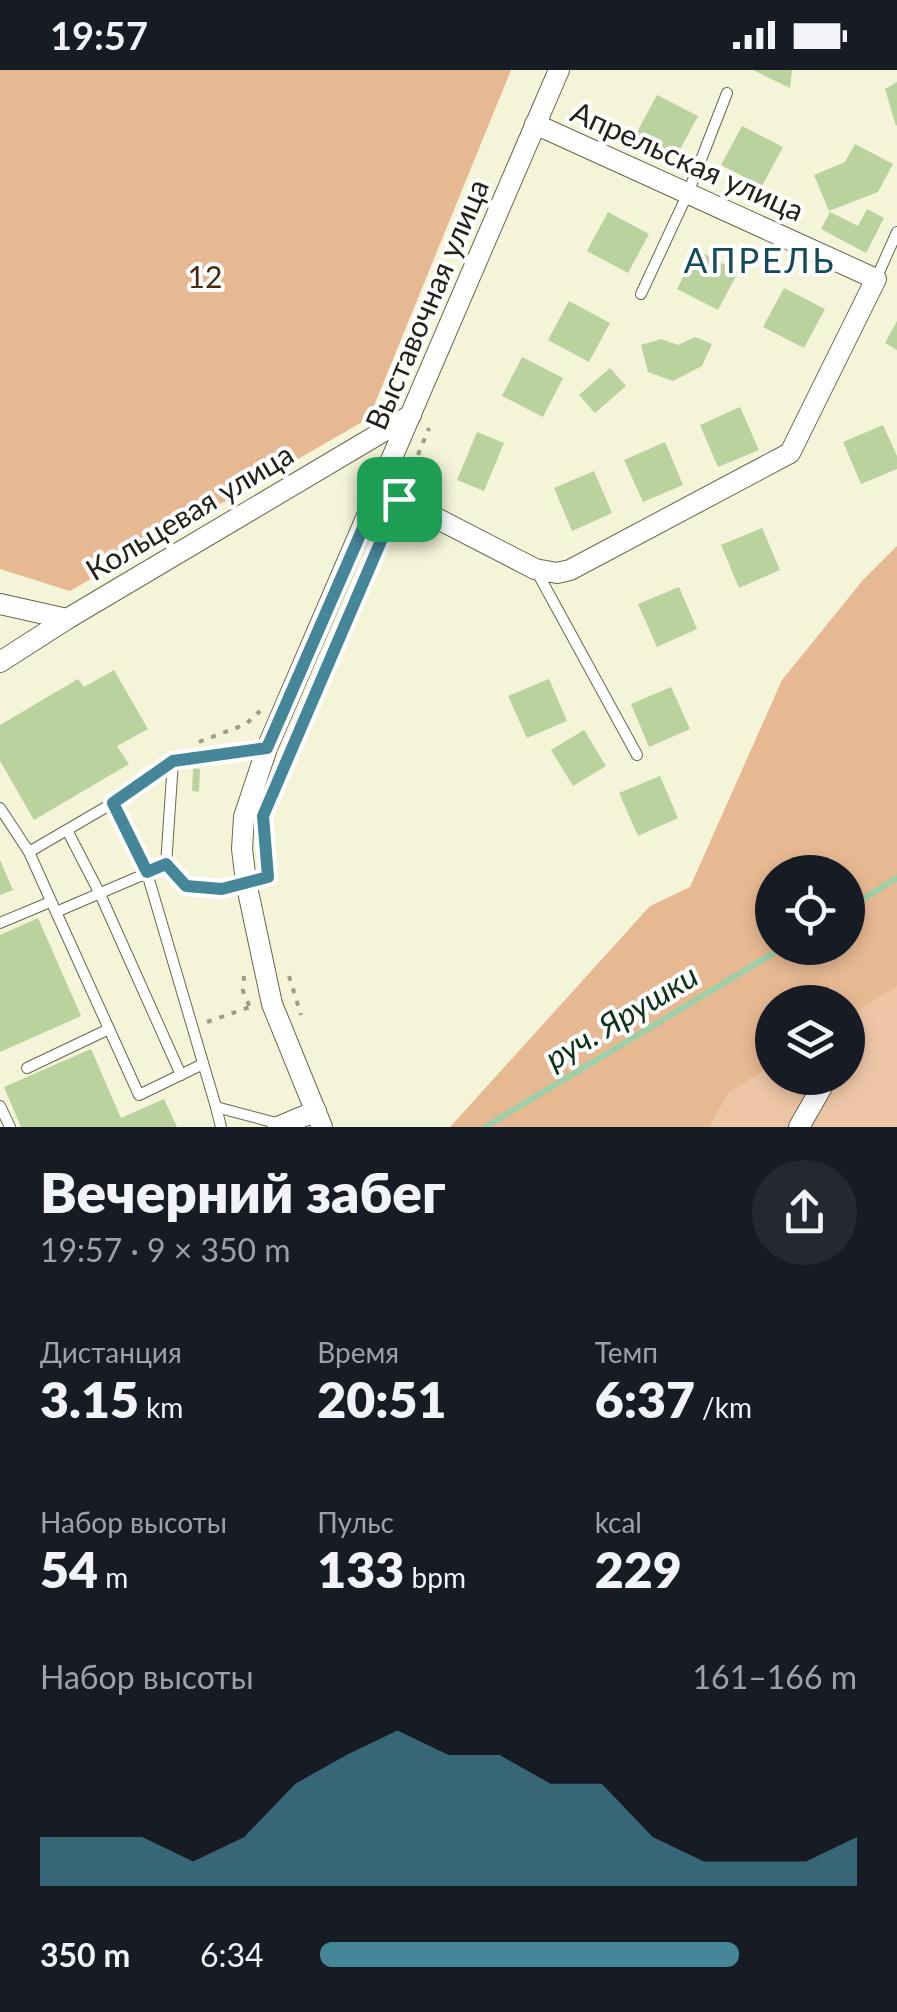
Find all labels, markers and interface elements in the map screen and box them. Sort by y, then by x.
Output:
text: 19:57 [50,12,148,58]
street label: Апрельская улица [566,93,810,227]
street label: Выставочная улица [357,173,495,435]
district label: АПРЕЛЬ [684,238,836,280]
park label: 12 [188,258,222,294]
street label: Кольцевая улица [79,435,299,587]
pin [357,457,442,542]
icon: arrive [372,472,427,527]
map controls [755,855,865,1095]
button: locate [755,855,865,965]
water label: руч. Ярушки [538,955,704,1077]
button: layers [755,985,865,1095]
text: Вечерний забег [40,1159,445,1225]
button: share [752,1160,857,1265]
text: 19:57 · 9 × 350 m [40,1230,291,1269]
text: Дистанция [40,1335,182,1369]
text: Время [317,1335,399,1369]
text: Темп [595,1335,658,1369]
text: 3.15 [40,1369,139,1429]
text: 20:51 [317,1369,447,1429]
text: 6:37 [595,1369,695,1429]
text: km [139,1390,183,1424]
text: /km [695,1390,752,1424]
text: Набор высоты [40,1505,227,1539]
text: Пульс [317,1505,394,1539]
text: kcal [595,1505,642,1539]
text: 54 [40,1539,98,1599]
text: 133 [317,1539,404,1599]
text: 229 [595,1539,682,1599]
text: m [98,1560,128,1594]
text: bpm [404,1560,466,1594]
text: Набор высоты [40,1657,254,1696]
text: 161–166 m [693,1657,857,1696]
text: 350 m [40,1935,130,1974]
text: 6:34 [200,1935,264,1974]

